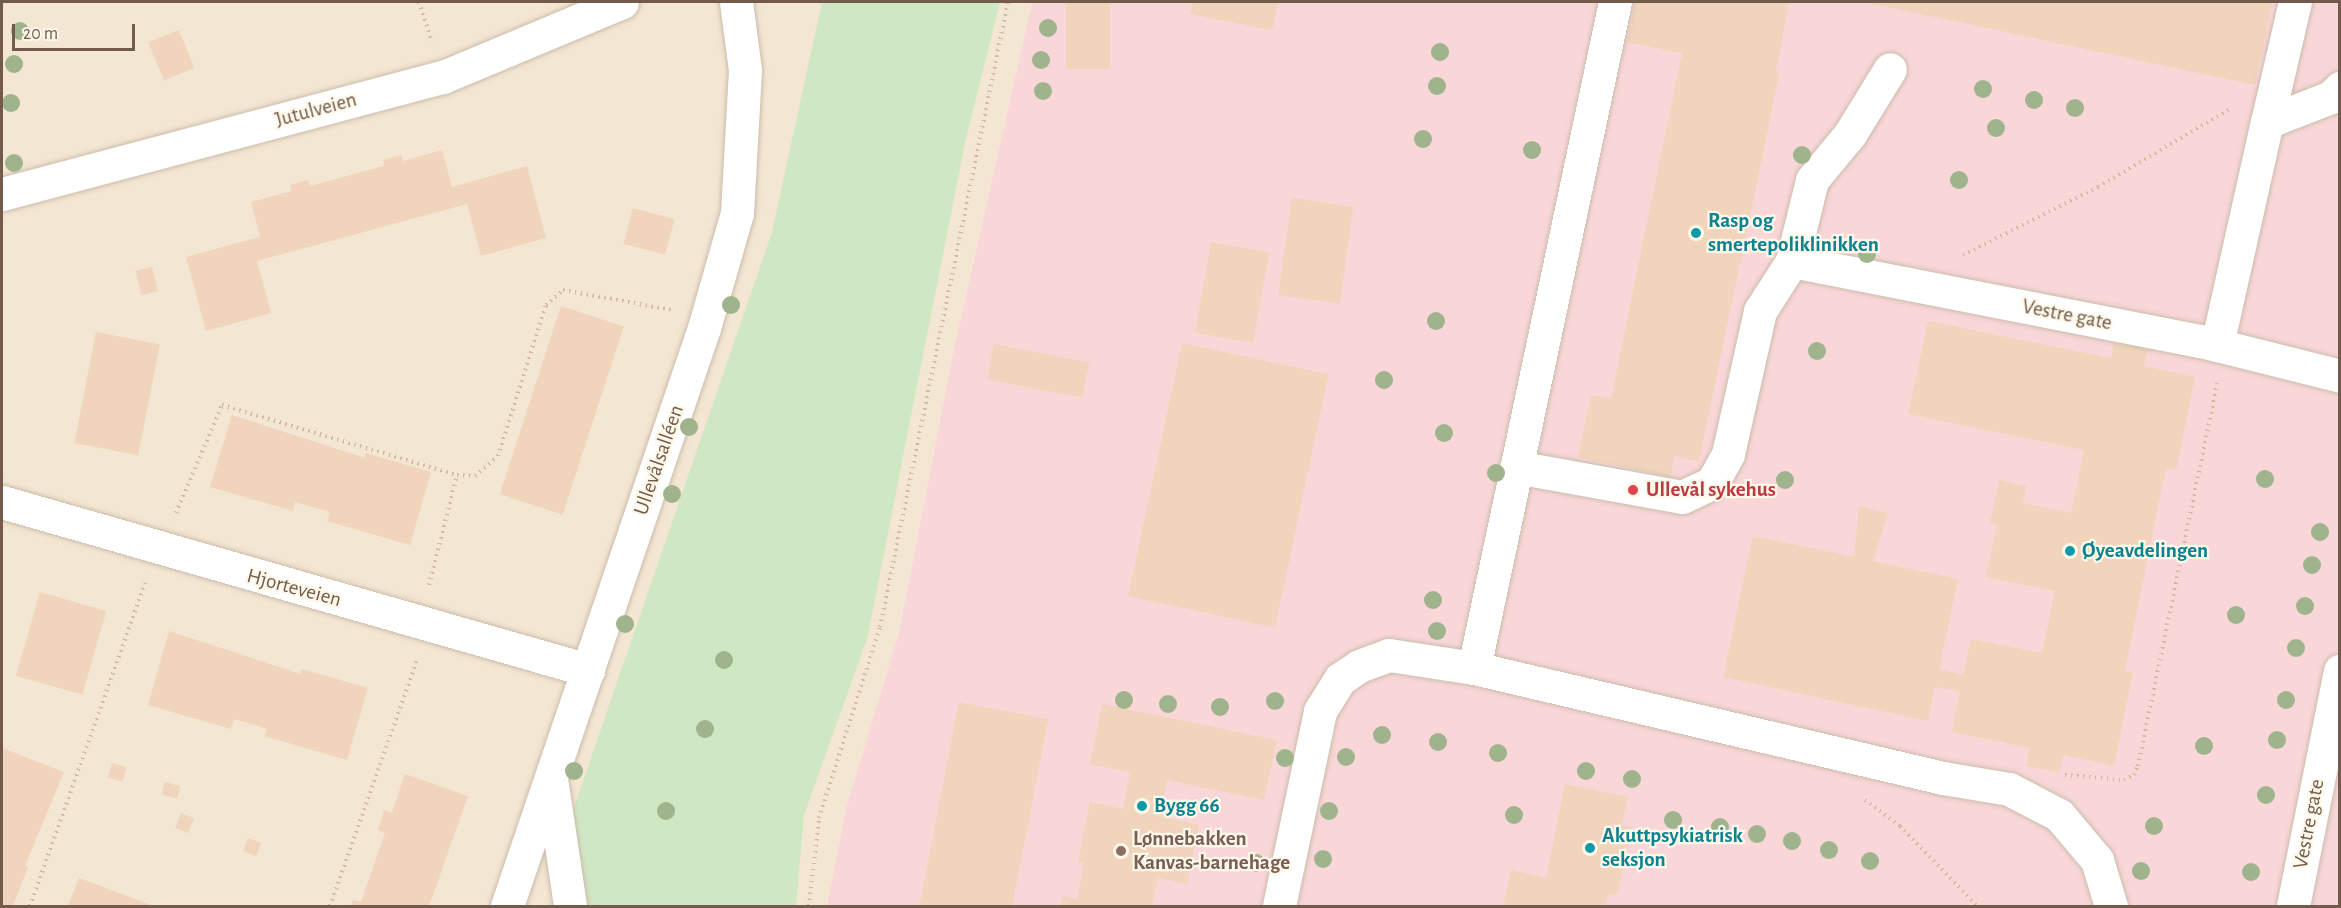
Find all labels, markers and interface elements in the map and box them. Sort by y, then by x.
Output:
scale bar [15,12,138,50]
text: 20 m [23,25,58,43]
street label: Jutulveien [272,87,360,133]
place label: Rasp og smertepoliklinikken [1708,208,1879,258]
marker: Rasp og smertepoliklinikken [1689,226,1703,240]
street label: Vestre gate [2020,294,2114,336]
street label: Ullevålsalléen [628,402,690,518]
place label: Ullevål sykehus [1646,477,1776,503]
marker: Ullevål sykehus [1624,481,1642,499]
place label: Øyeavdelingen [2082,538,2208,564]
marker: Øyeavdelingen [2063,544,2077,558]
street label: Hjorteveien [244,563,344,613]
street label: Vestre gate [2288,777,2330,871]
place label: Bygg 66 [1154,793,1220,819]
marker: Bygg 66 [1135,799,1149,813]
place label: Akuttpsykiatrisk seksjon [1602,823,1743,873]
place label: Lønnebakken Kanvas-barnehage [1133,826,1290,876]
marker: Akuttpsykiatrisk seksjon [1583,841,1597,855]
marker: Lønnebakken Kanvas-barnehage [1114,844,1128,858]

